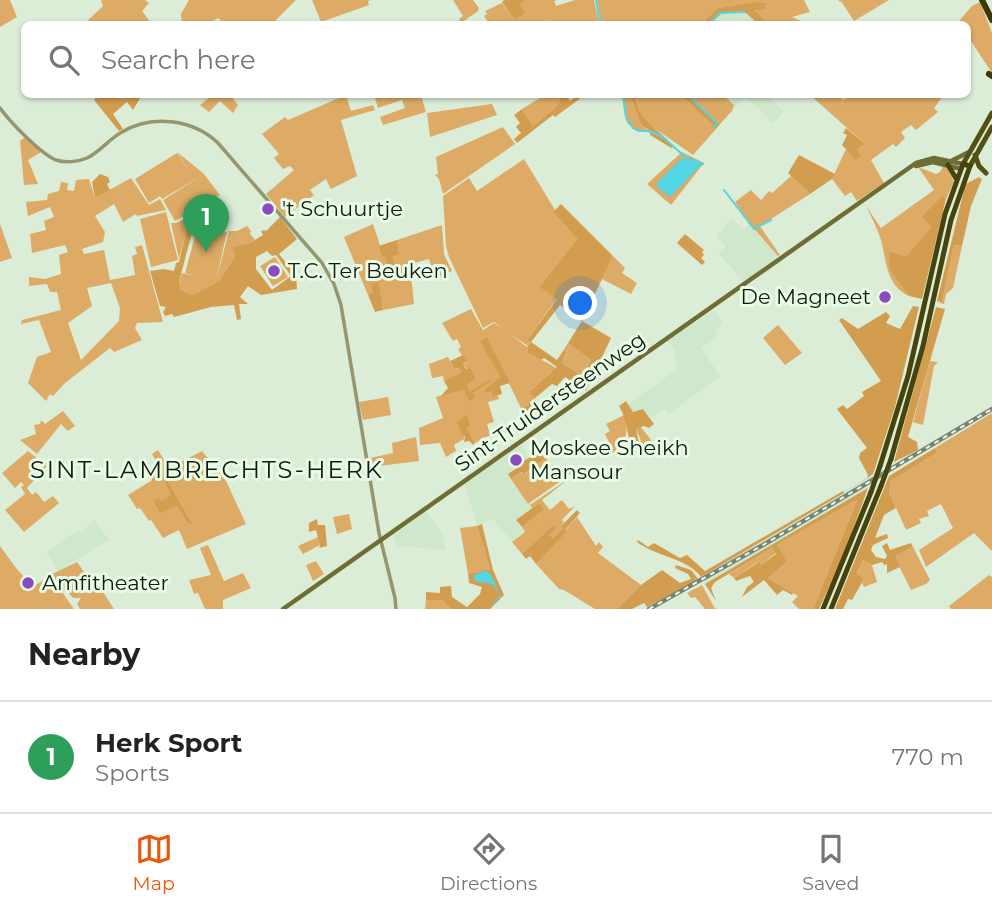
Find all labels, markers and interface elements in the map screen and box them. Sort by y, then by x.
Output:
search box [21,21,971,98]
icon: search [45,41,83,79]
text: Search here [101,44,256,76]
pin: 1 [183,194,229,252]
place label: 't Schuurtje [282,196,403,221]
marker: 't Schuurtje [260,201,276,217]
place label: T.C. Ter Beuken [288,258,448,283]
marker: T.C. Ter Beuken [266,263,282,279]
place label: De Magneet [741,284,871,309]
your location [563,286,597,320]
marker: De Magneet [877,289,893,305]
street label: Sint-Truidersteenweg [450,326,650,477]
place label: Moskee Sheikh Mansour [530,435,689,484]
marker: Moskee Sheikh Mansour [508,452,524,468]
district label: SINT-LAMBRECHTS-HERK [30,455,384,484]
place label: Amfitheater [42,570,169,595]
marker: Amfitheater [20,575,36,591]
text: Nearby [28,636,140,673]
text: Herk Sport [95,727,242,759]
text: 1 [46,743,56,771]
text: 770 m [892,743,964,771]
text: Sports [95,759,169,787]
tab: Map [133,830,175,895]
tab: Directions [440,830,537,895]
tab: Saved [802,830,859,895]

